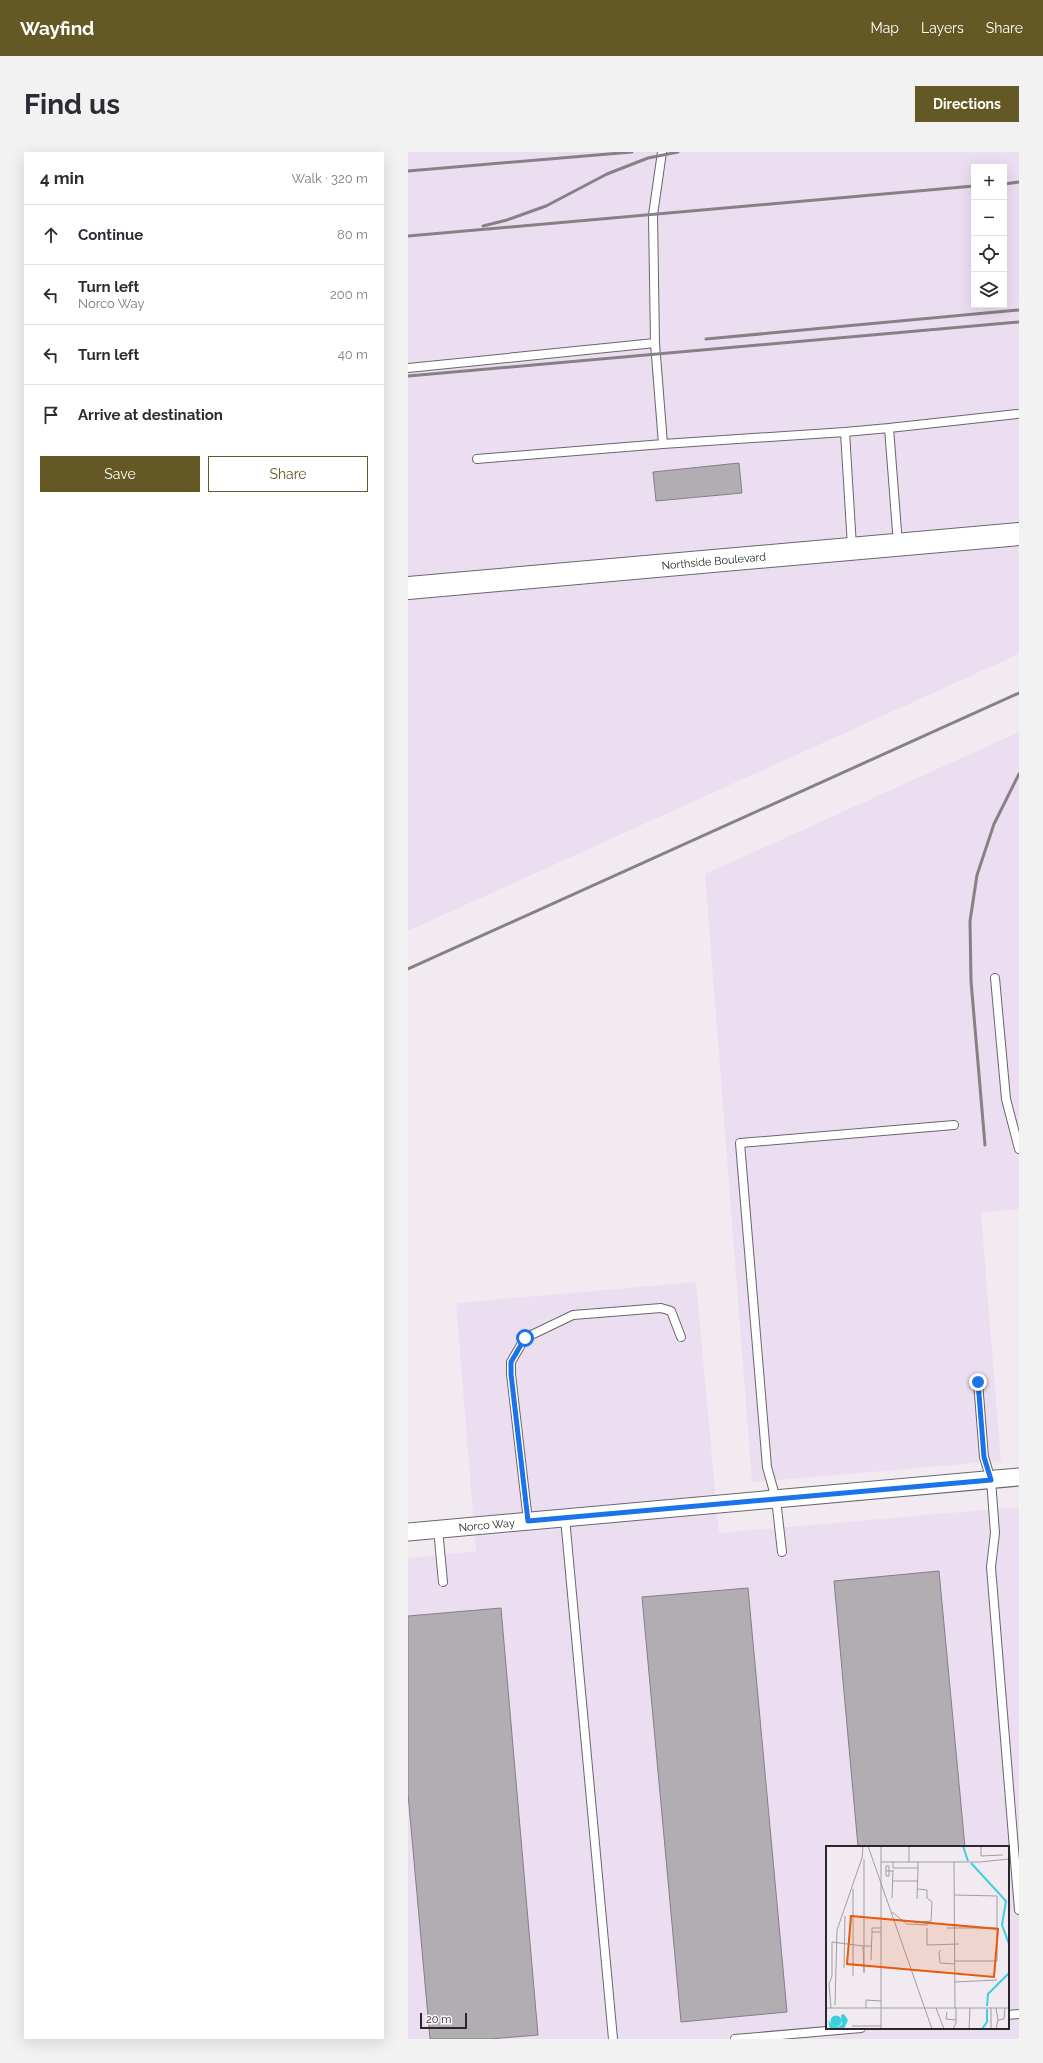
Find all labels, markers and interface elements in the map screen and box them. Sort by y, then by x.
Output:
text: Wayfind [20,17,94,39]
text: Map [871,20,899,36]
text: Layers [921,20,964,36]
text: Share [986,20,1023,36]
button: Directions [915,86,1019,122]
text: Find us [24,88,120,121]
map controls [971,164,1007,308]
button: + [971,164,1007,200]
text: 4 min [40,168,84,188]
text: Walk · 320 m [292,171,368,186]
button: − [971,200,1007,236]
icon: ahead [40,224,62,246]
text: Continue [78,226,143,244]
text: 80 m [337,227,368,242]
button: locate [971,236,1007,272]
button: layers [971,272,1007,308]
text: Turn left [78,278,139,296]
icon: left [40,284,62,306]
text: 200 m [330,287,368,302]
text: Norco Way [78,296,145,311]
icon: left [40,344,62,366]
text: Turn left [78,346,139,364]
text: 40 m [338,347,368,362]
icon: arrive [40,404,62,426]
text: Arrive at destination [78,406,223,424]
button: Save [40,456,200,492]
button: Share [208,456,368,492]
street label: Northside Boulevard [661,550,767,572]
route start [516,1329,534,1347]
route end [969,1373,987,1391]
street label: Norco Way [458,1516,515,1534]
inset map [826,1846,1009,2029]
scale bar [420,2011,467,2030]
text: 20 m [426,2013,451,2026]

